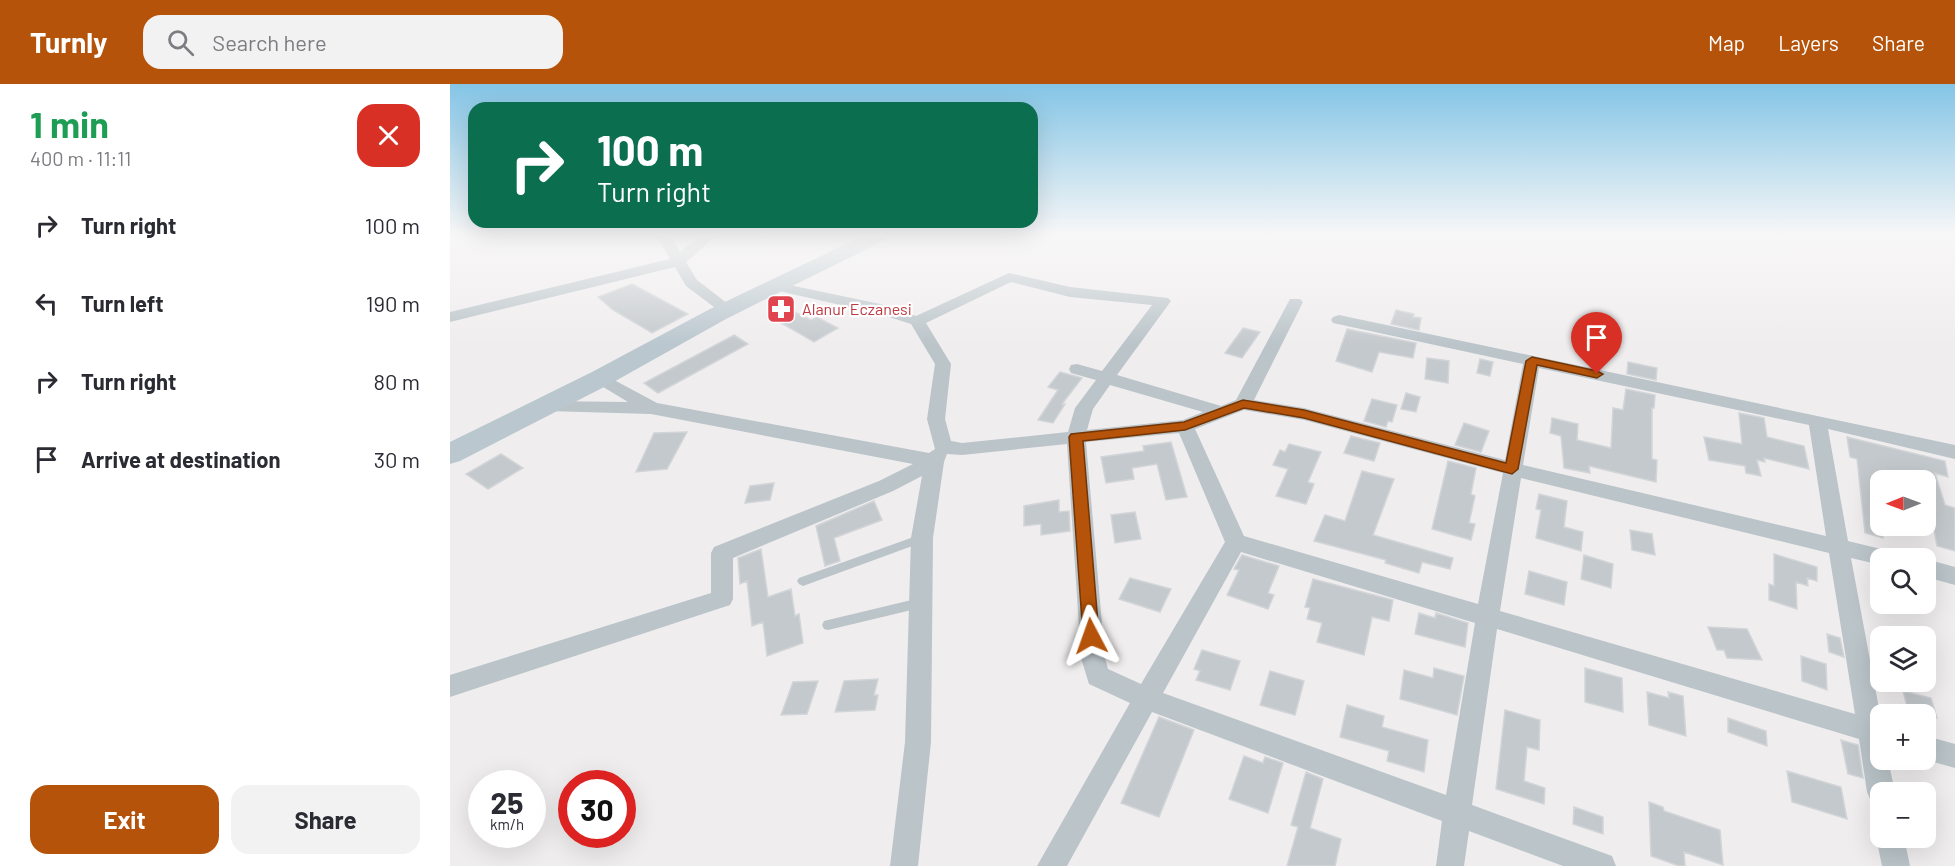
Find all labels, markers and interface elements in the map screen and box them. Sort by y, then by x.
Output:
search box [143,15,563,69]
text: Turnly [30,25,107,59]
icon: search [164,26,197,59]
text: Search here [212,29,327,55]
text: Map [1708,30,1745,55]
text: Layers [1778,30,1839,55]
text: Share [1872,30,1925,55]
text: 1 min [30,102,109,145]
button: close [357,104,420,167]
text: 100 m [597,124,703,174]
icon: right [498,126,576,204]
text: 400 m · 11:11 [30,146,131,170]
text: Turn right [597,175,711,207]
icon: right [30,209,63,242]
text: Turn right [81,212,176,238]
text: 100 m [365,212,420,238]
icon: left [30,287,63,320]
text: Turn left [81,290,164,316]
text: 190 m [366,290,420,316]
pharmacy icon: Alanur Eczanesi [765,293,797,325]
place label: Alanur Eczanesi [802,299,912,318]
pin [1571,312,1622,374]
icon: arrive [1580,321,1613,354]
icon: right [30,365,63,398]
text: Turn right [81,368,176,394]
text: 80 m [374,368,420,394]
icon: arrive [30,443,63,476]
text: Arrive at destination [81,446,280,472]
text: 30 m [374,446,420,472]
north arrow [1870,470,1936,536]
map controls [1870,470,1936,848]
button: search [1870,548,1936,614]
position arrow [1059,604,1123,668]
button: layers [1870,626,1936,692]
button: + [1870,704,1936,770]
speed limit sign: 30 [558,770,636,848]
button: − [1870,782,1936,848]
text: 25 [491,784,523,820]
button: Exit [30,785,219,854]
button: Share [231,785,420,854]
text: km/h [490,815,524,833]

